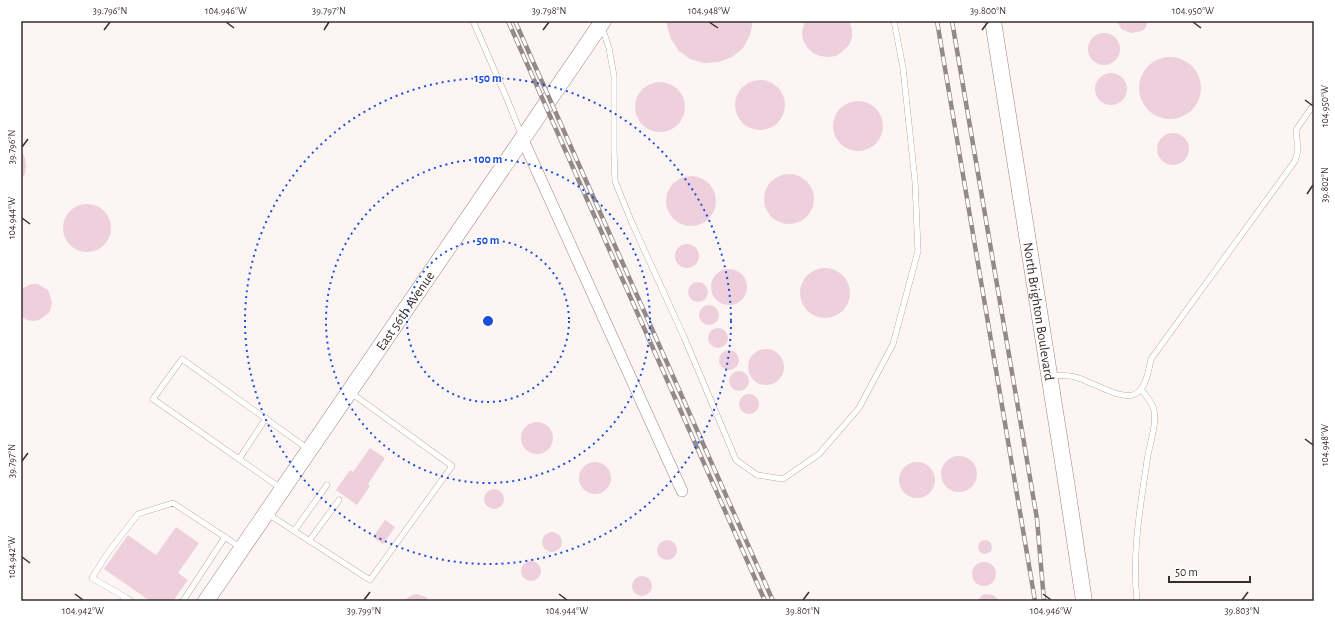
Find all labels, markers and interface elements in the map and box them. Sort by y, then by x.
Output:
text: 39.796°N [93,6,127,16]
text: 104.946°W [205,6,247,16]
text: 39.797°N [312,6,346,16]
text: 39.798°N [532,6,566,16]
text: 104.948°W [688,6,730,16]
text: 39.800°N [970,6,1006,16]
text: 104.950°W [1172,6,1214,16]
text: 150 m [474,72,502,84]
text: 104.950°W [1320,85,1330,127]
text: 39.796°N [7,130,17,164]
text: 100 m [474,153,502,165]
text: 39.802°N [1320,167,1330,203]
text: 104.944°W [7,197,17,239]
text: 50 m [477,234,500,246]
street label: North Brighton Boulevard [1020,241,1056,382]
street label: East 56th Avenue [374,269,437,353]
centre of rings [481,314,495,328]
text: 104.948°W [1320,424,1330,466]
text: 39.797°N [7,444,17,478]
text: 104.942°W [7,536,17,578]
scale bar [1169,558,1250,584]
text: 50 m [1175,566,1198,578]
text: 104.942°W [62,606,104,616]
text: 39.799°N [347,606,381,616]
text: 104.944°W [546,606,588,616]
text: 39.801°N [786,606,820,616]
text: 104.946°W [1030,606,1072,616]
text: 39.803°N [1224,606,1260,616]

